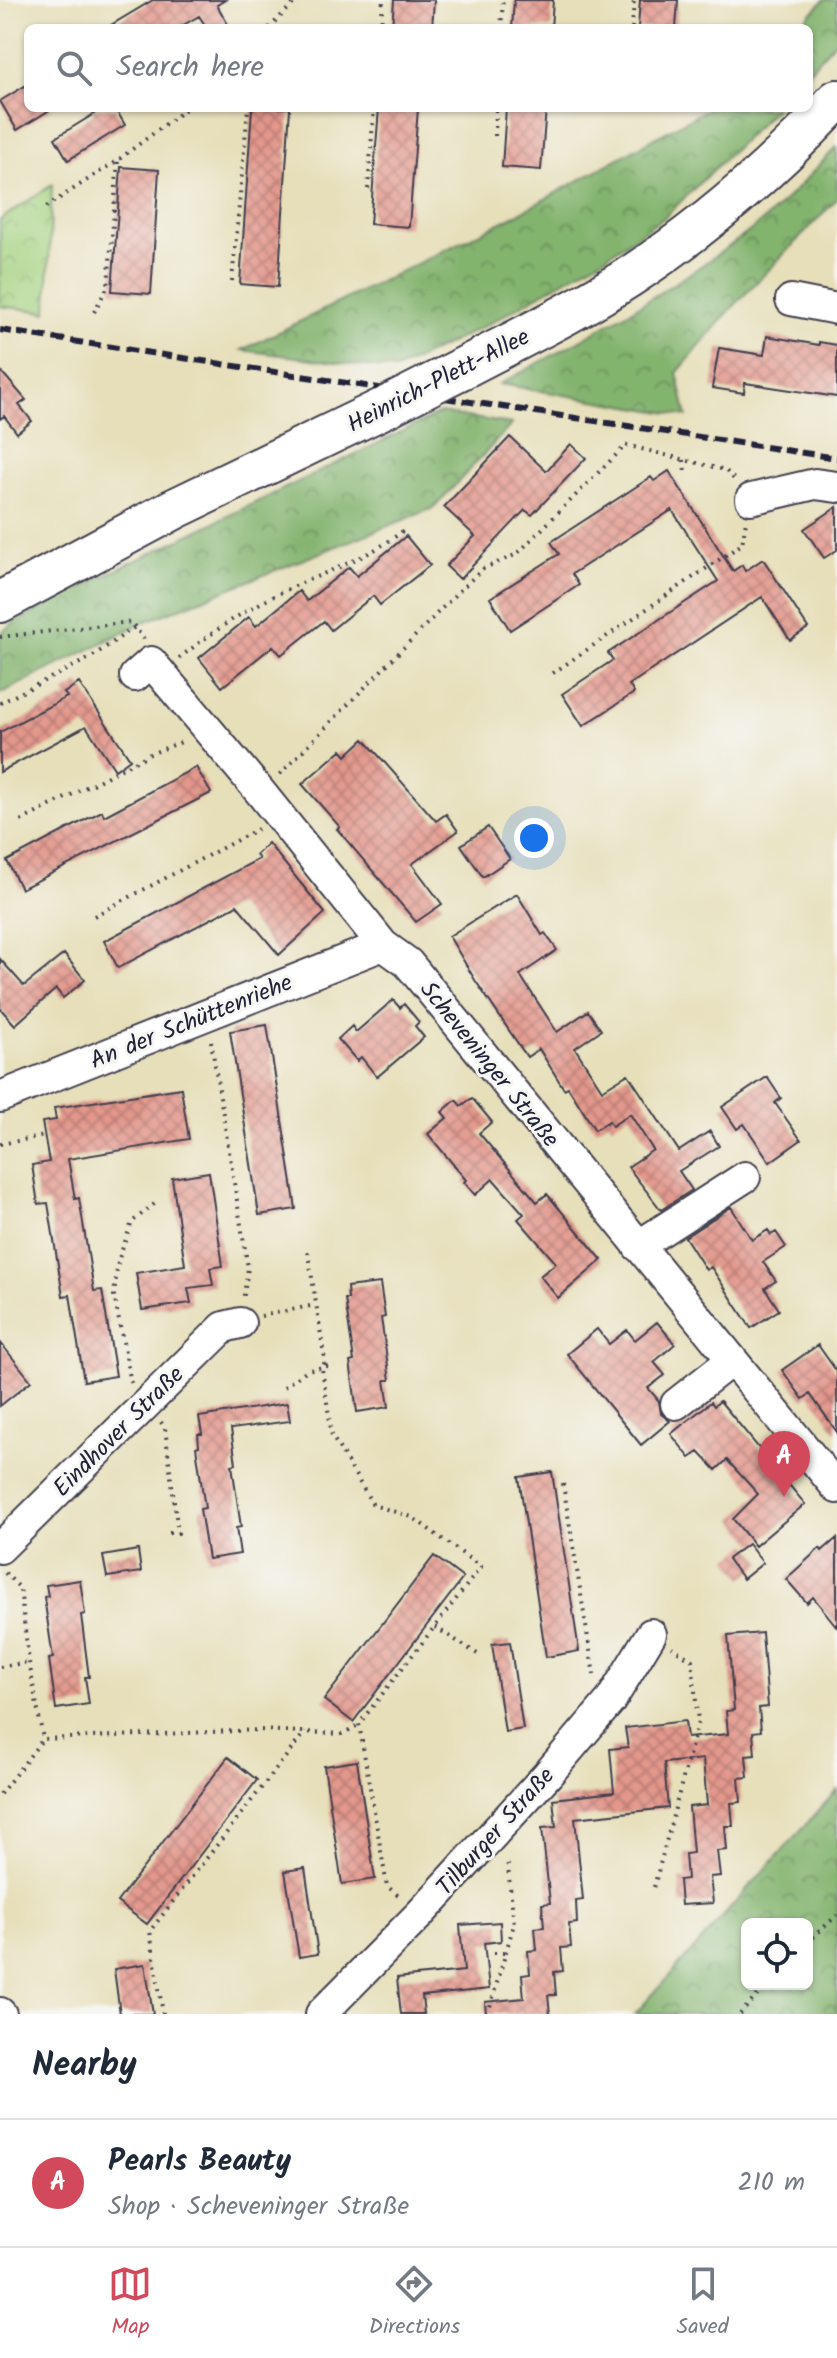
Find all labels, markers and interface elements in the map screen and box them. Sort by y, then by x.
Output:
search box [24,24,813,112]
text: Search here [116,44,264,92]
icon: search [52,46,96,90]
street label: Heinrich-Plett-Allee [340,318,537,444]
your location [514,818,554,858]
street label: An der Schüttenriehe [84,964,299,1081]
street label: Scheveninger Straße [409,973,569,1157]
street label: Eindhover Straße [44,1357,194,1507]
pin: A [758,1431,810,1497]
street label: Tilburger Straße [427,1758,565,1905]
map controls [741,1918,813,1990]
button: locate [741,1918,813,1990]
text: Nearby [32,2039,137,2093]
text: Pearls Beauty [108,2138,291,2186]
text: A [50,2162,66,2204]
text: 210 m [738,2162,805,2204]
text: Shop · Scheveninger Straße [108,2186,409,2228]
tab: Map [108,2262,152,2345]
tab: Directions [369,2262,460,2345]
tab: Saved [677,2262,729,2345]

